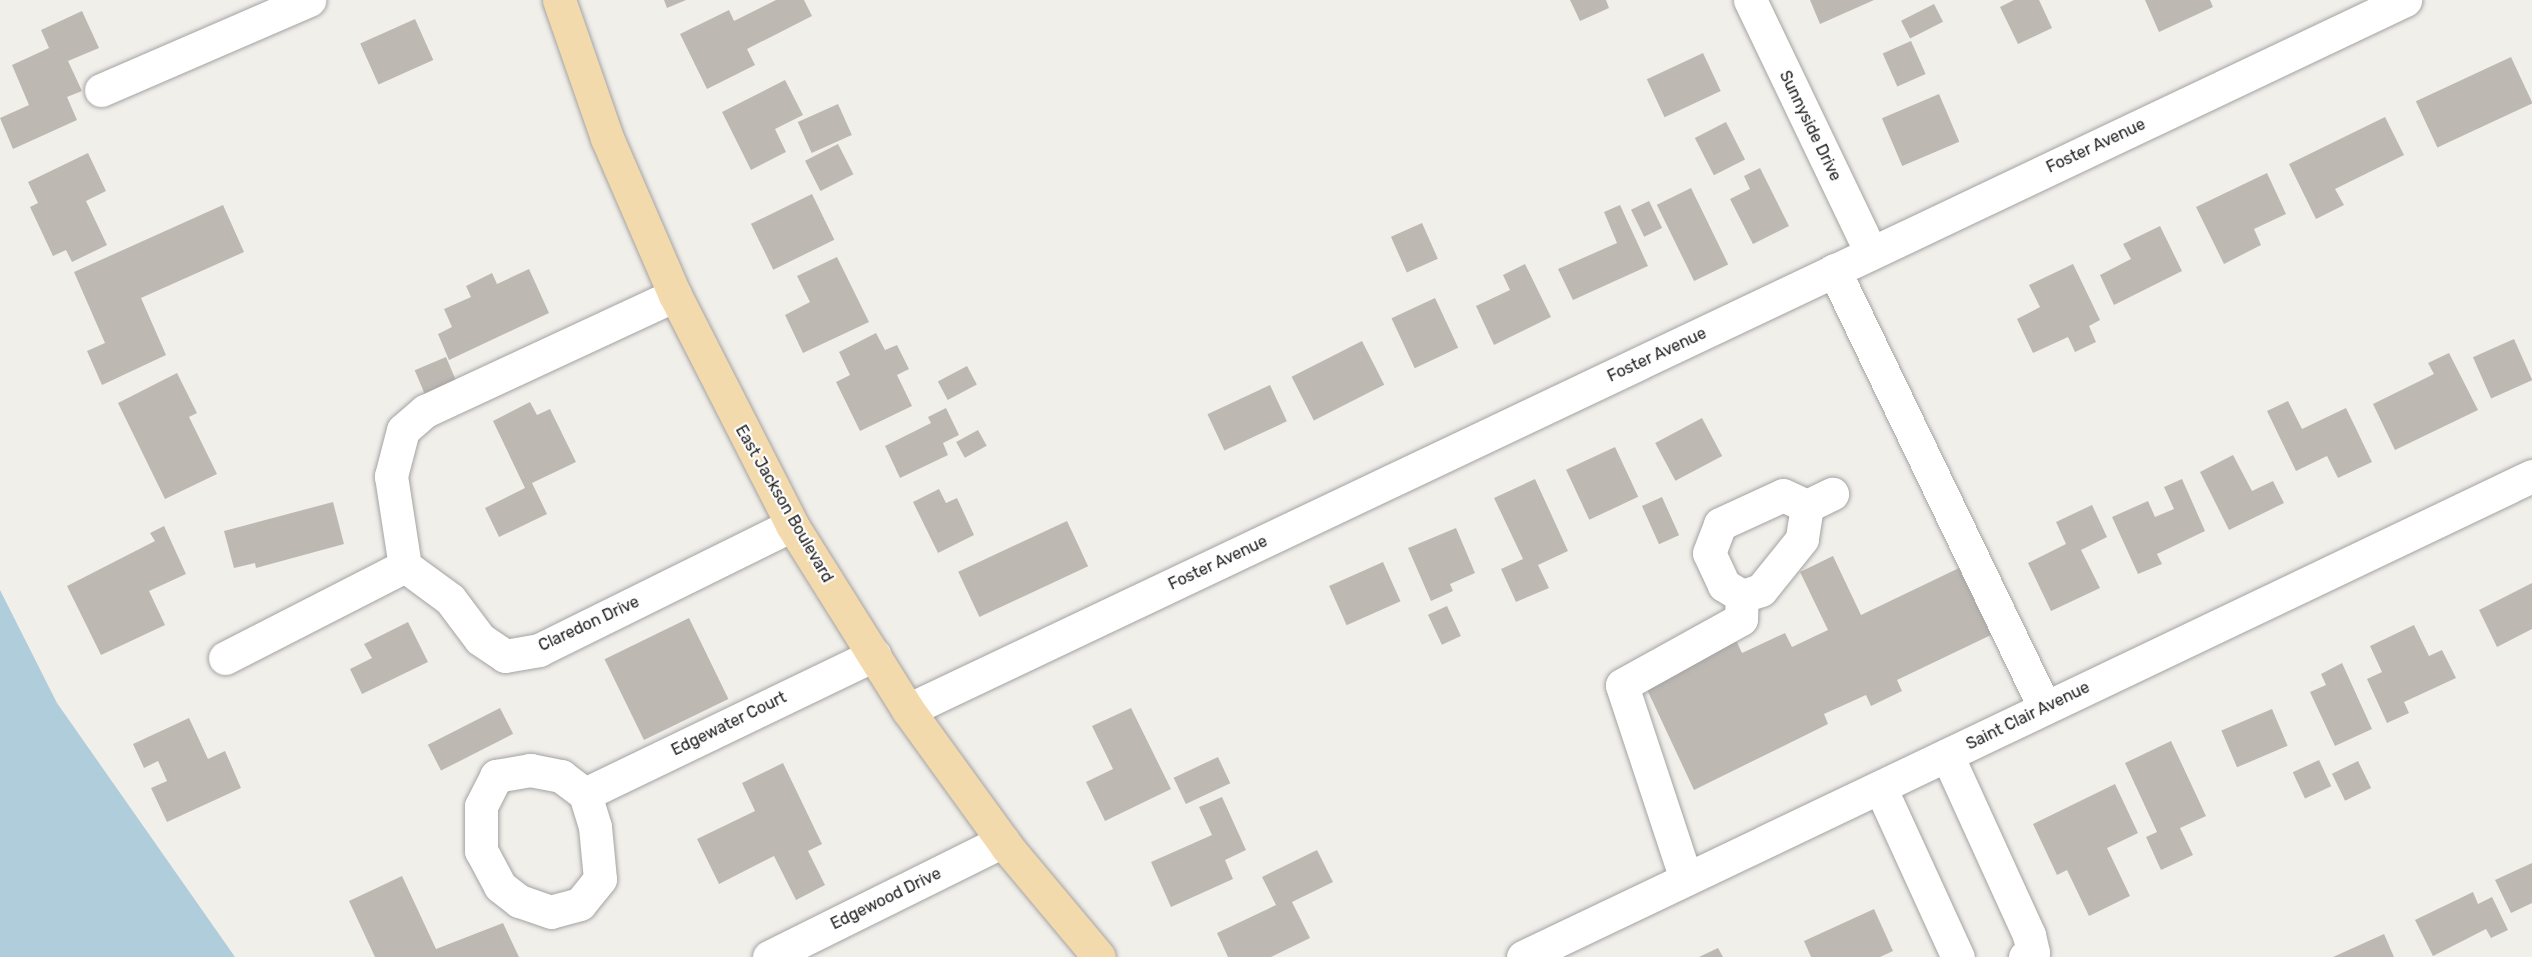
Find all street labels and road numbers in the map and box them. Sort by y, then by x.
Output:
street label: Sunnyside Drive [1775,68,1845,184]
street label: Foster Avenue [2043,115,2149,177]
street label: Foster Avenue [1604,324,1710,386]
street label: East Jackson Boulevard [731,422,837,586]
street label: Foster Avenue [1165,532,1271,594]
street label: Claredon Drive [536,592,642,656]
street label: Saint Clair Avenue [1963,678,2093,754]
street label: Edgewater Court [668,688,790,760]
street label: Edgewood Drive [828,864,944,934]

